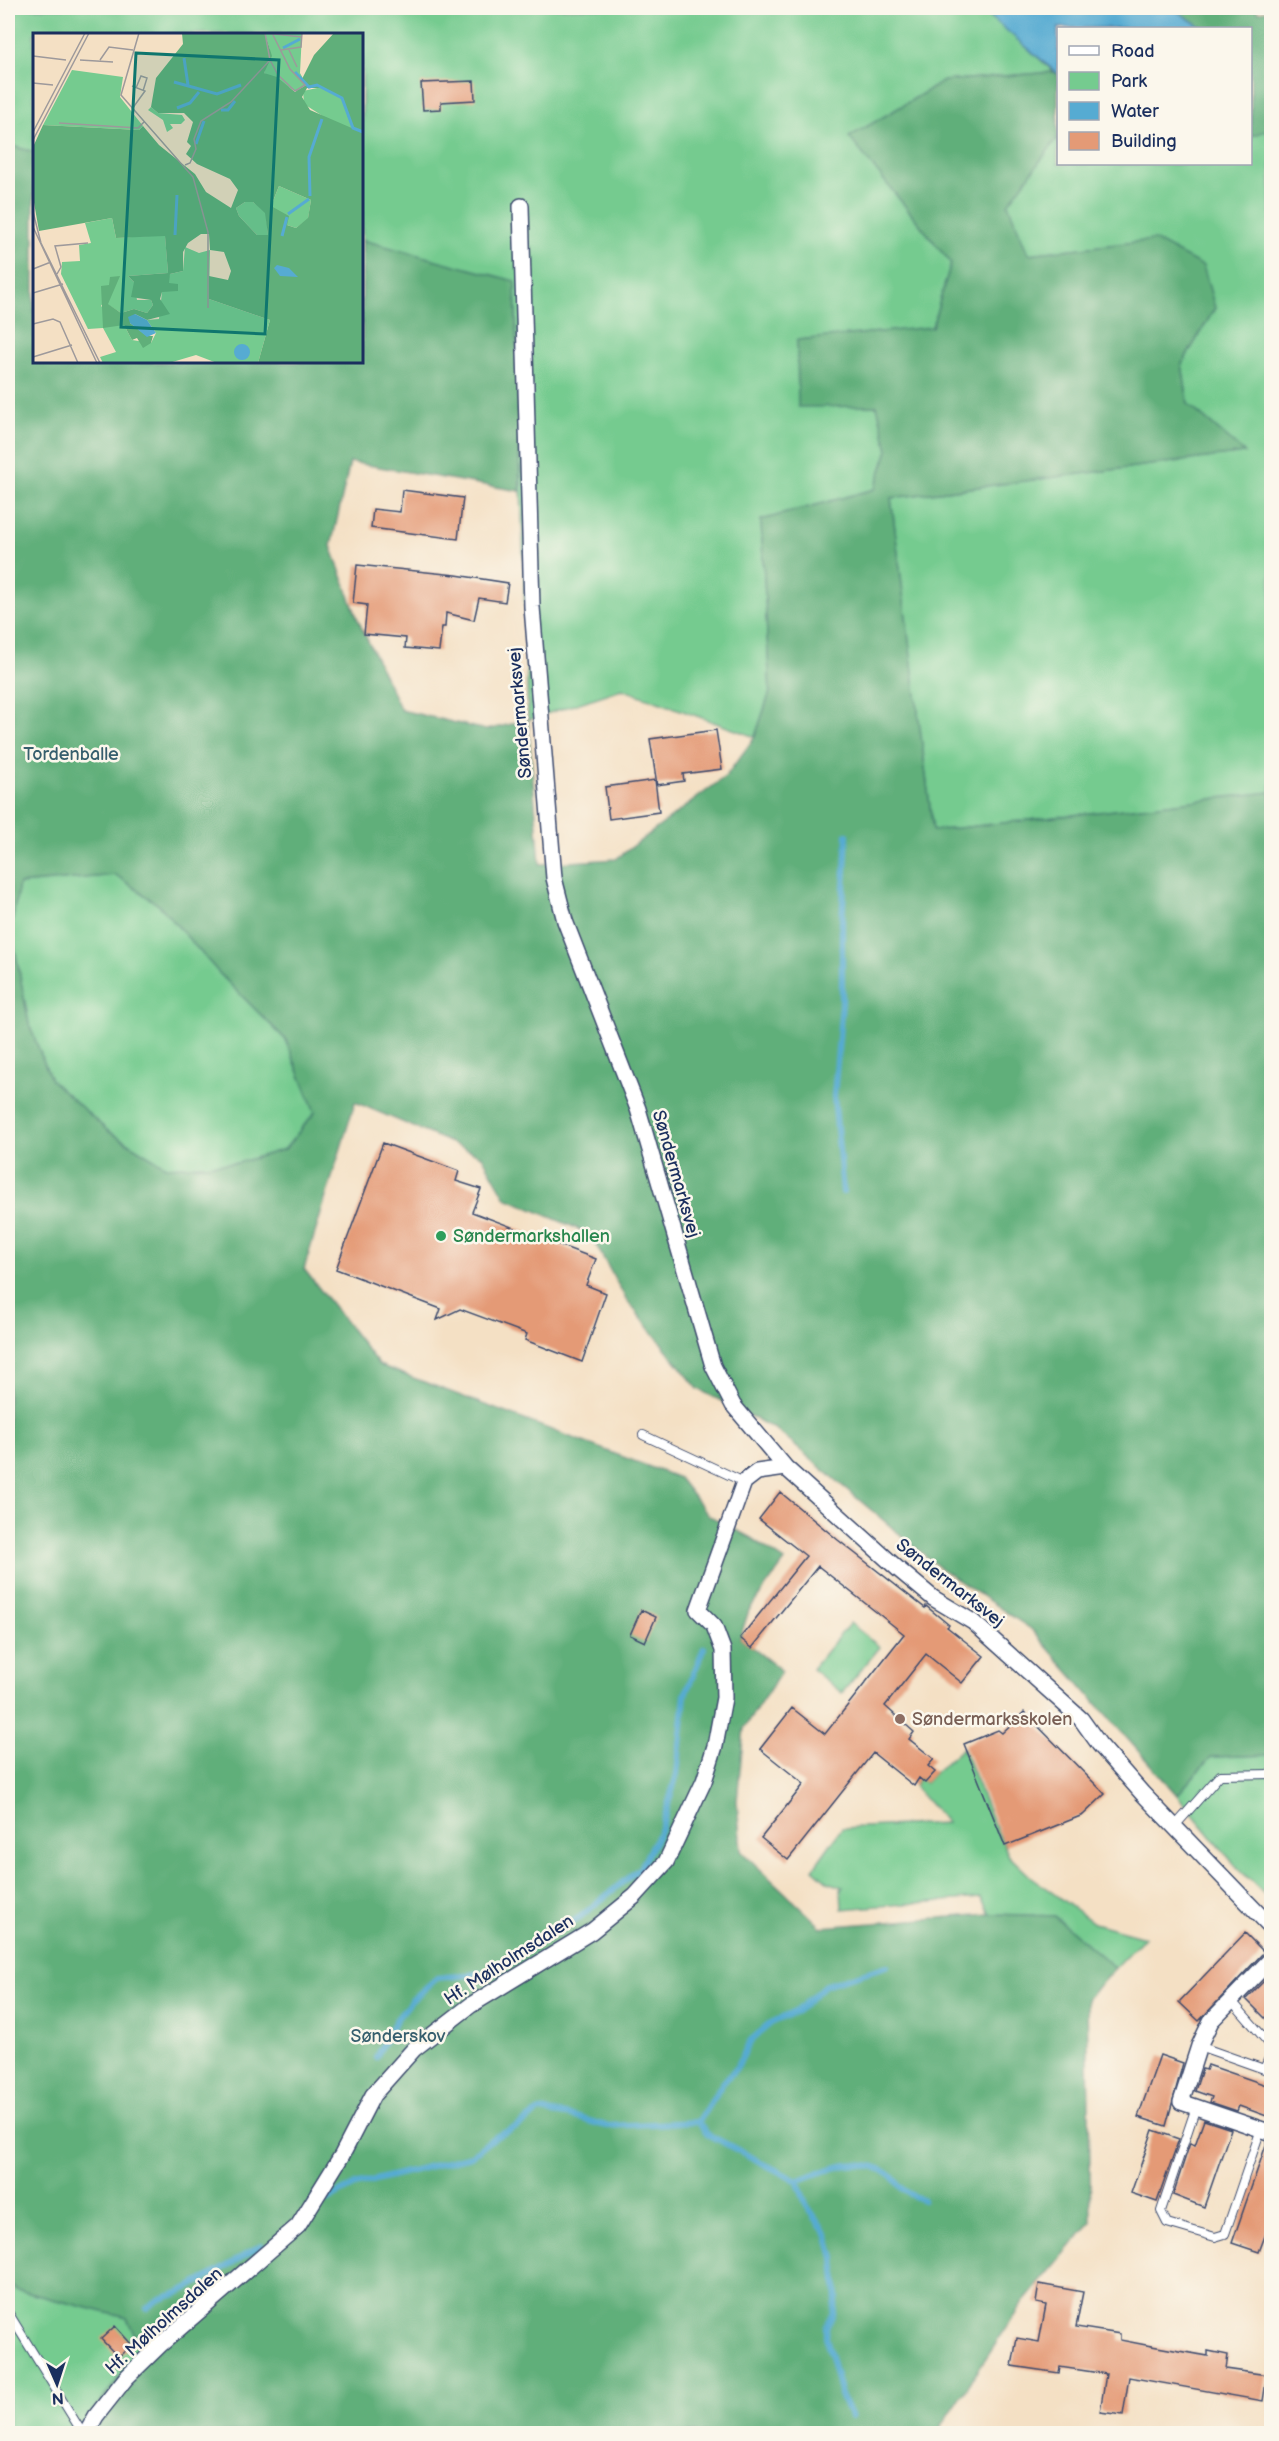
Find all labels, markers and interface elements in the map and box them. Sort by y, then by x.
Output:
legend [1057,27,1252,165]
inset map [33,33,363,363]
text: Road [1111,41,1155,62]
text: Park [1111,71,1147,92]
text: Water [1111,101,1159,122]
text: Building [1111,131,1177,152]
street label: Søndermarksvej [504,647,536,779]
park label: Tordenballe [23,744,119,765]
street label: Søndermarksvej [648,1108,704,1240]
place label: Søndermarkshallen [453,1226,610,1247]
marker: Søndermarkshallen [434,1229,448,1243]
street label: Søndermarksvej [892,1534,1008,1632]
place label: Søndermarksskolen [912,1709,1072,1730]
marker: Søndermarksskolen [893,1712,907,1726]
street label: Hf. Mølholmsdalen [440,1910,578,2010]
park label: Sønderskov [351,2026,446,2047]
street label: Hf. Mølholmsdalen [101,2263,227,2379]
north arrow [27,2354,87,2414]
text: N [51,2388,64,2407]

